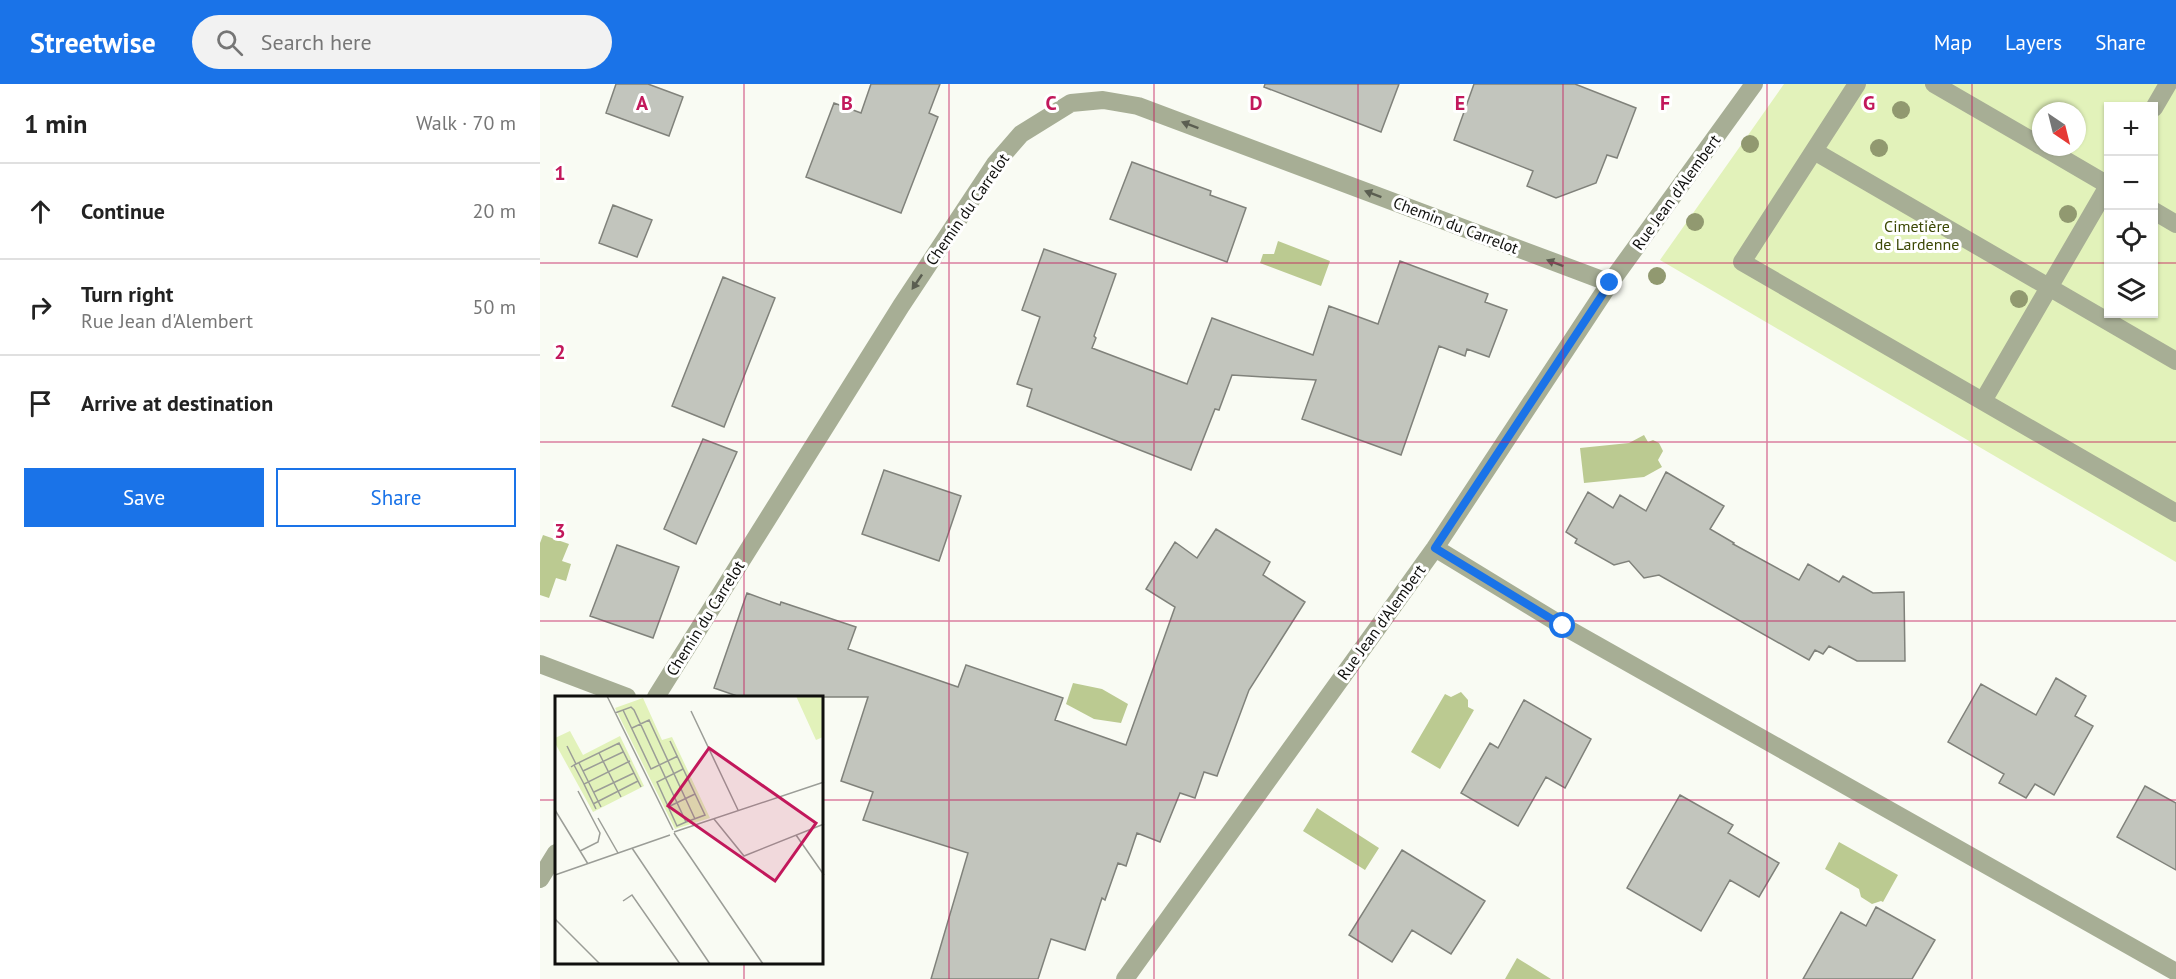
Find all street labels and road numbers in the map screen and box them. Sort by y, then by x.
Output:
street label: Rue Jean d'Alembert [1627,130,1725,254]
street label: Chemin du Carrelot [921,149,1013,269]
street label: Chemin du Carrelot [1391,192,1522,258]
street label: Chemin du Carrelot [661,556,749,679]
street label: Rue Jean d'Alembert [1332,560,1430,684]

